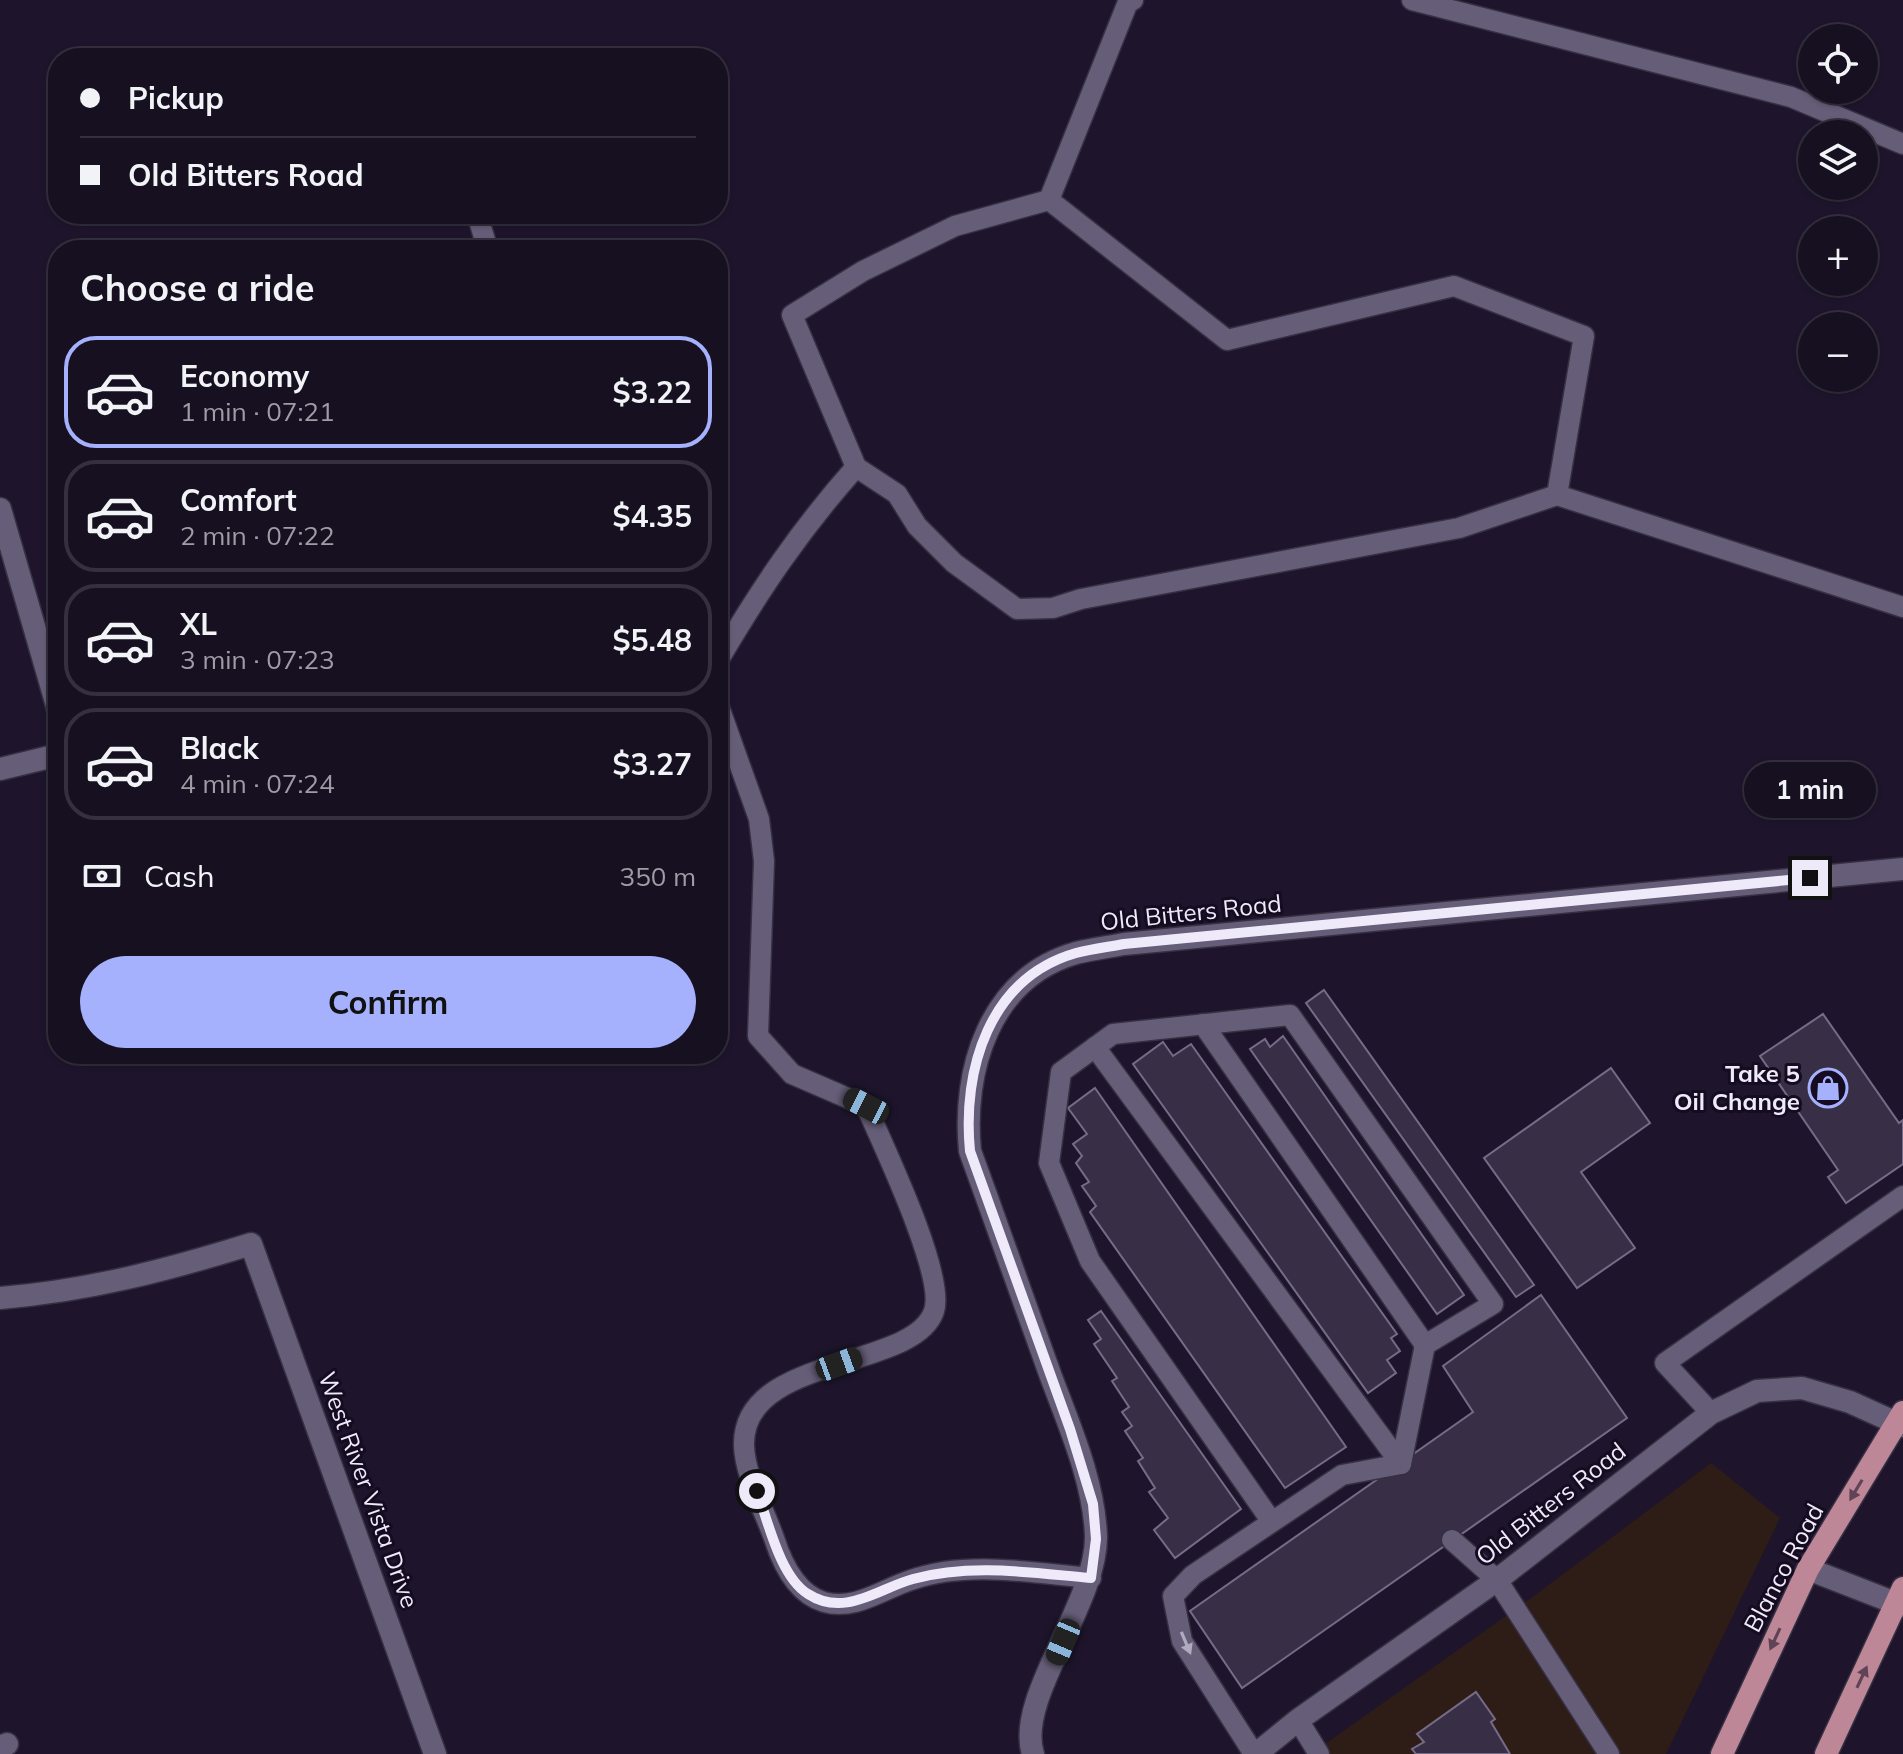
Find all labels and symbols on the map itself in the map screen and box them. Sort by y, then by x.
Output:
callout: 1 min [1744,762,1876,818]
route end [1792,860,1828,896]
street label: Old Bitters Road [1099,888,1283,936]
place label: Take 5 Oil Change [1674,1058,1800,1116]
shop icon: Take 5 Oil Change [1807,1067,1849,1109]
car [839,1084,893,1128]
car [812,1345,866,1383]
street label: West River Vista Drive [312,1368,426,1612]
street label: Old Bitters Road [1469,1435,1631,1571]
route start [739,1473,775,1509]
one-way arrow [1849,1479,1863,1501]
street label: Blanco Road [1737,1498,1829,1637]
car [1043,1615,1083,1669]
one-way arrow [1768,1628,1782,1651]
one-way arrow [1179,1631,1192,1655]
one-way arrow [1855,1665,1868,1688]

